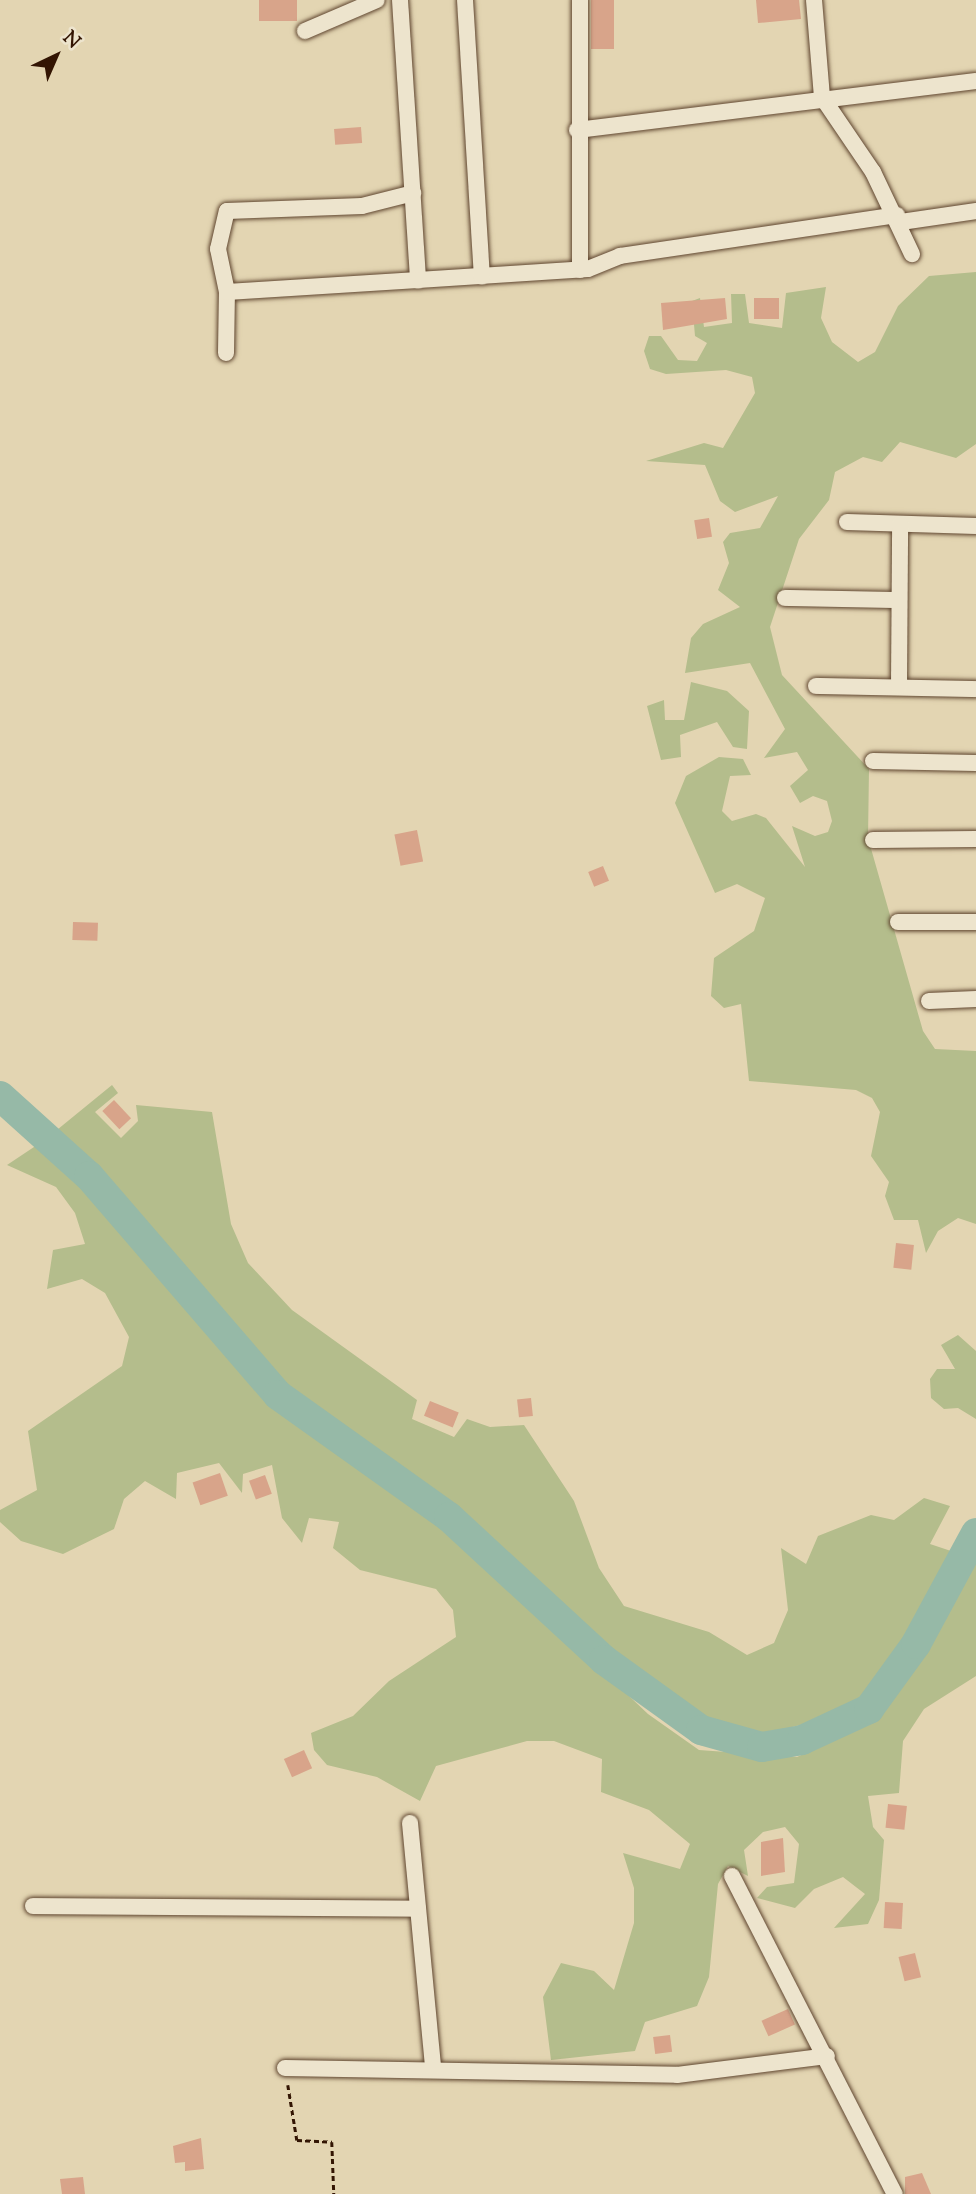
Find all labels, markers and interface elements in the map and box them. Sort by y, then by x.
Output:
north arrow [21,21,91,91]
text: N [56,26,86,56]

